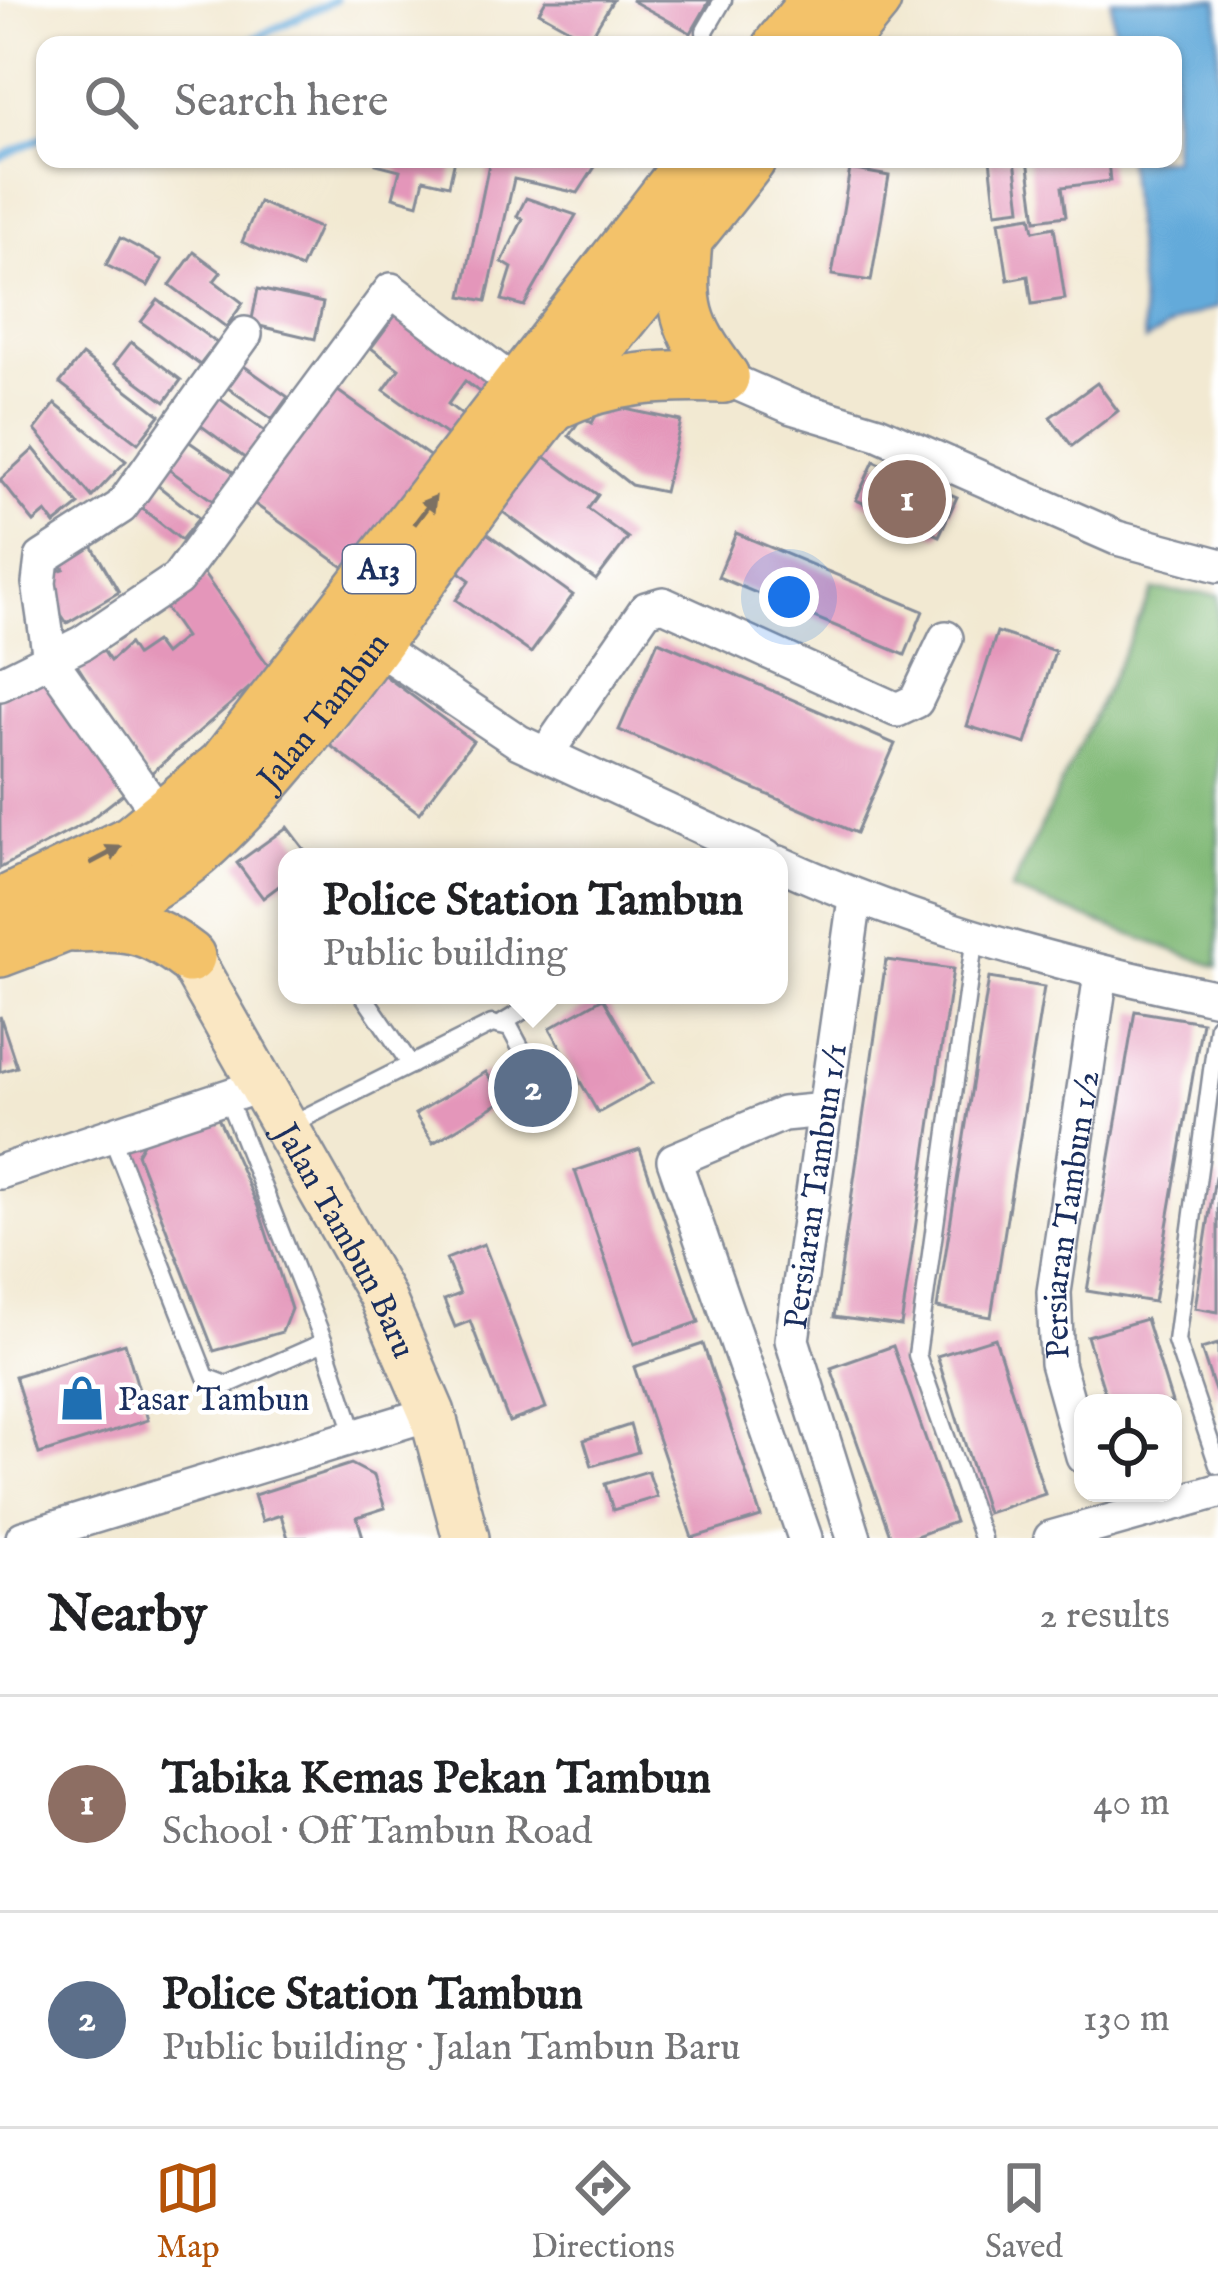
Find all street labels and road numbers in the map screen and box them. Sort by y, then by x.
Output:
road number: A13 [343,545,415,593]
street label: Jalan Tambun [247,625,399,802]
street label: Persiaran Tambun 1/1 [776,1041,858,1332]
street label: Persiaran Tambun 1/2 [1036,1068,1110,1360]
street label: Jalan Tambun Baru [262,1113,424,1365]

